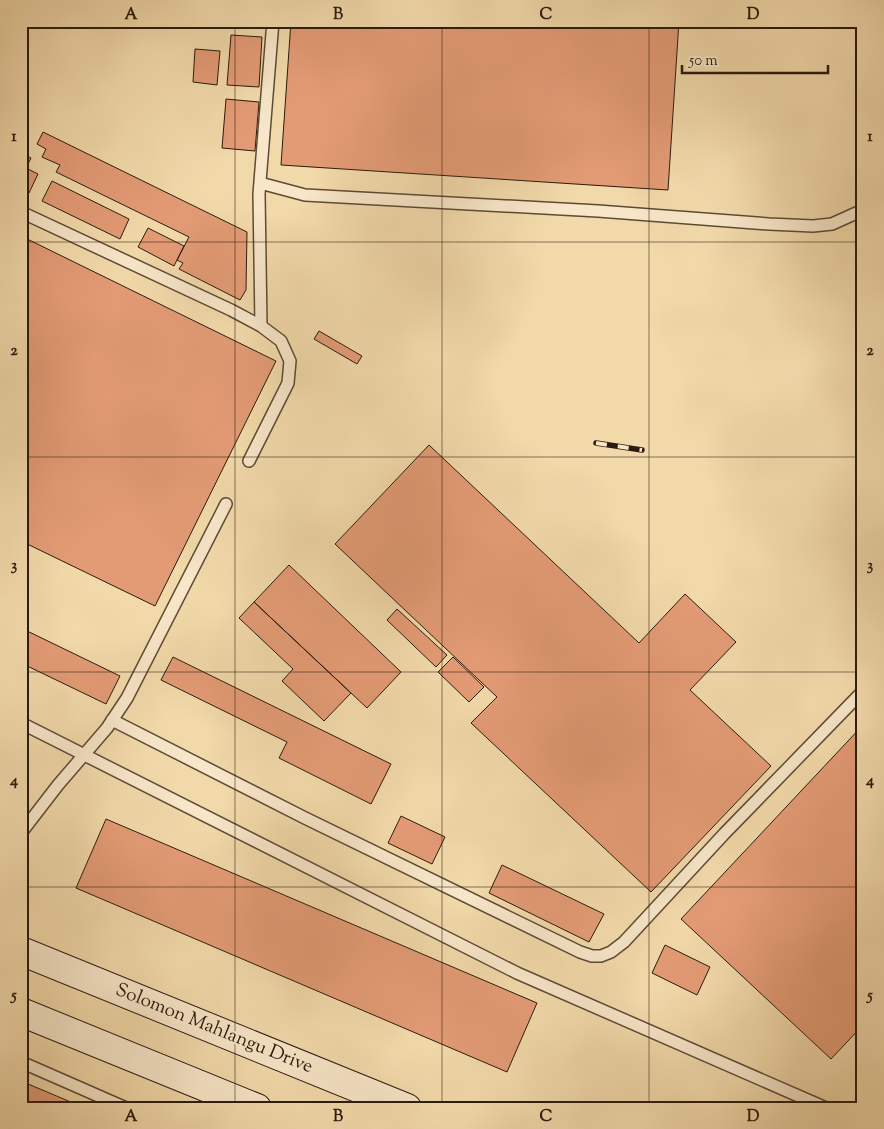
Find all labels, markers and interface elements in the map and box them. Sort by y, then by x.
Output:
text: A [125,4,138,27]
text: B [333,4,343,27]
text: C [540,4,553,27]
text: D [747,4,760,27]
scale bar [682,42,828,74]
text: 50 m [688,51,718,72]
text: 1 [11,126,17,149]
text: 1 [867,126,873,149]
text: 2 [10,340,18,363]
text: 2 [866,340,874,363]
text: 3 [11,555,18,578]
text: 3 [867,555,874,578]
text: 4 [9,770,18,793]
text: 4 [865,770,874,793]
street label: Solomon Mahlangu Drive [111,977,317,1081]
text: 5 [9,985,17,1008]
text: 5 [865,985,873,1008]
text: A [125,1106,138,1129]
text: B [333,1106,343,1129]
text: C [540,1106,553,1129]
text: D [747,1106,760,1129]

